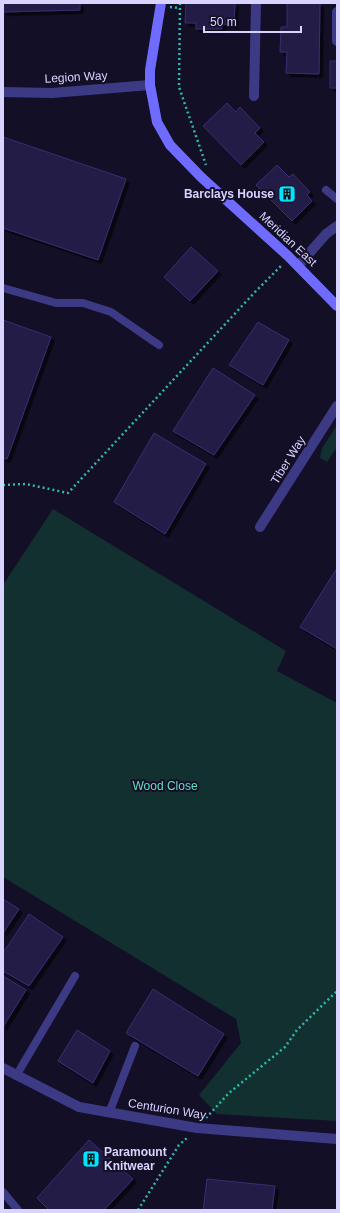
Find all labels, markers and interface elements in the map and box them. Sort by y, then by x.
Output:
scale bar [204,8,301,34]
text: 50 m [210,15,237,29]
street label: Legion Way [44,68,108,86]
building icon: Barclays House [277,184,297,204]
place label: Barclays House [184,187,274,201]
street label: Meridian East [256,209,320,270]
street label: Tiber Way [268,433,308,487]
park label: Wood Close [132,779,198,793]
street label: Centurion Way [127,1096,207,1122]
place label: Paramount Knitwear [104,1145,167,1173]
building icon: Paramount Knitwear [81,1149,101,1169]

